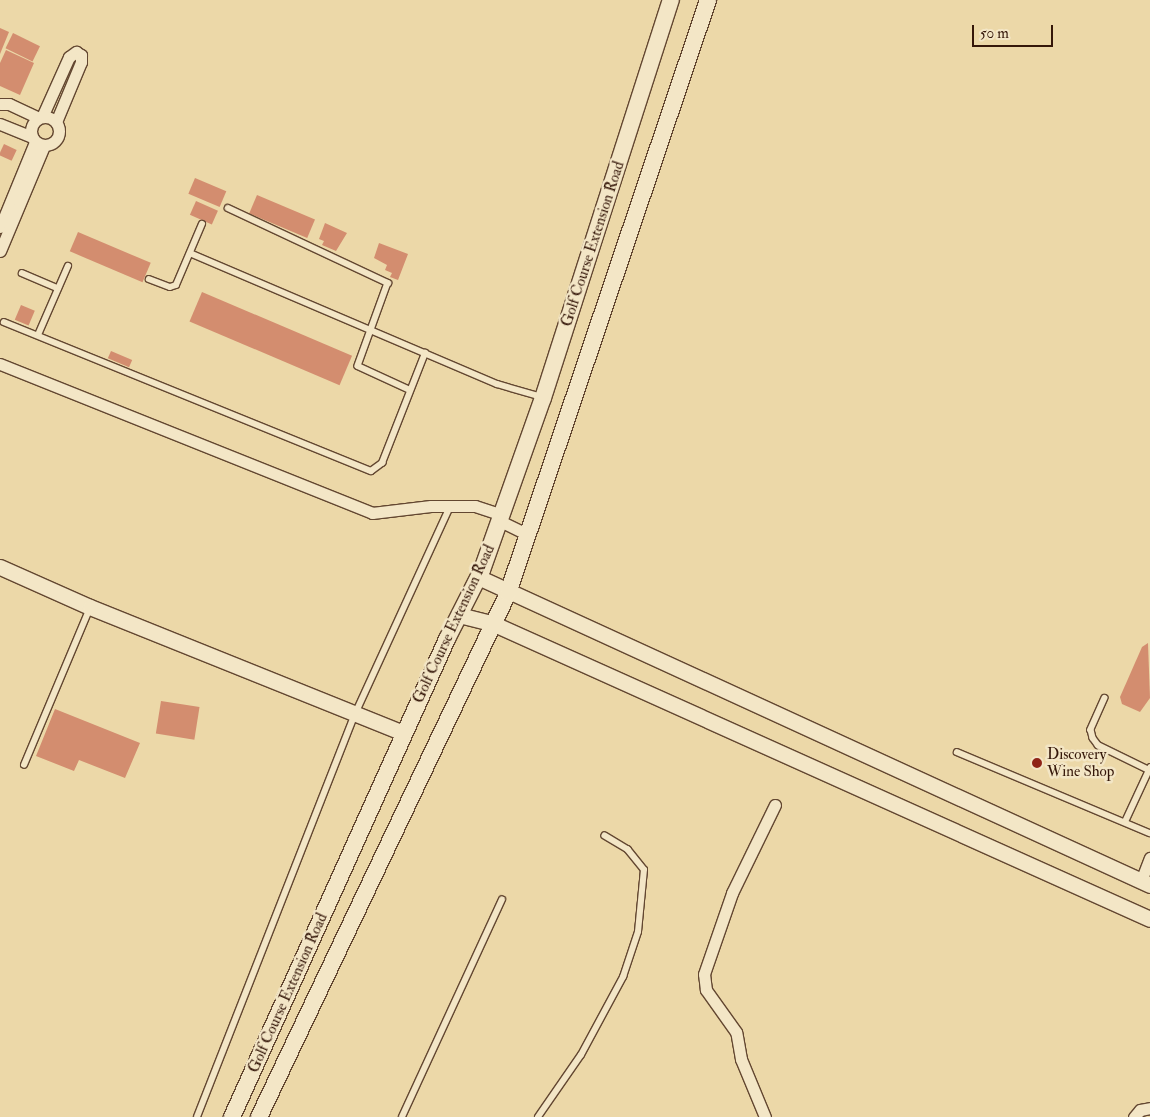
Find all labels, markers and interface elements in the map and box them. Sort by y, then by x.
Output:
scale bar [975,15,1056,47]
text: 50 m [980,24,1009,43]
street label: Golf Course Extension Road [558,159,628,329]
street label: Golf Course Extension Road [409,542,499,706]
place label: Discovery Wine Shop [1047,745,1114,780]
marker: Discovery Wine Shop [1031,757,1043,769]
street label: Golf Course Extension Road [245,911,331,1075]

